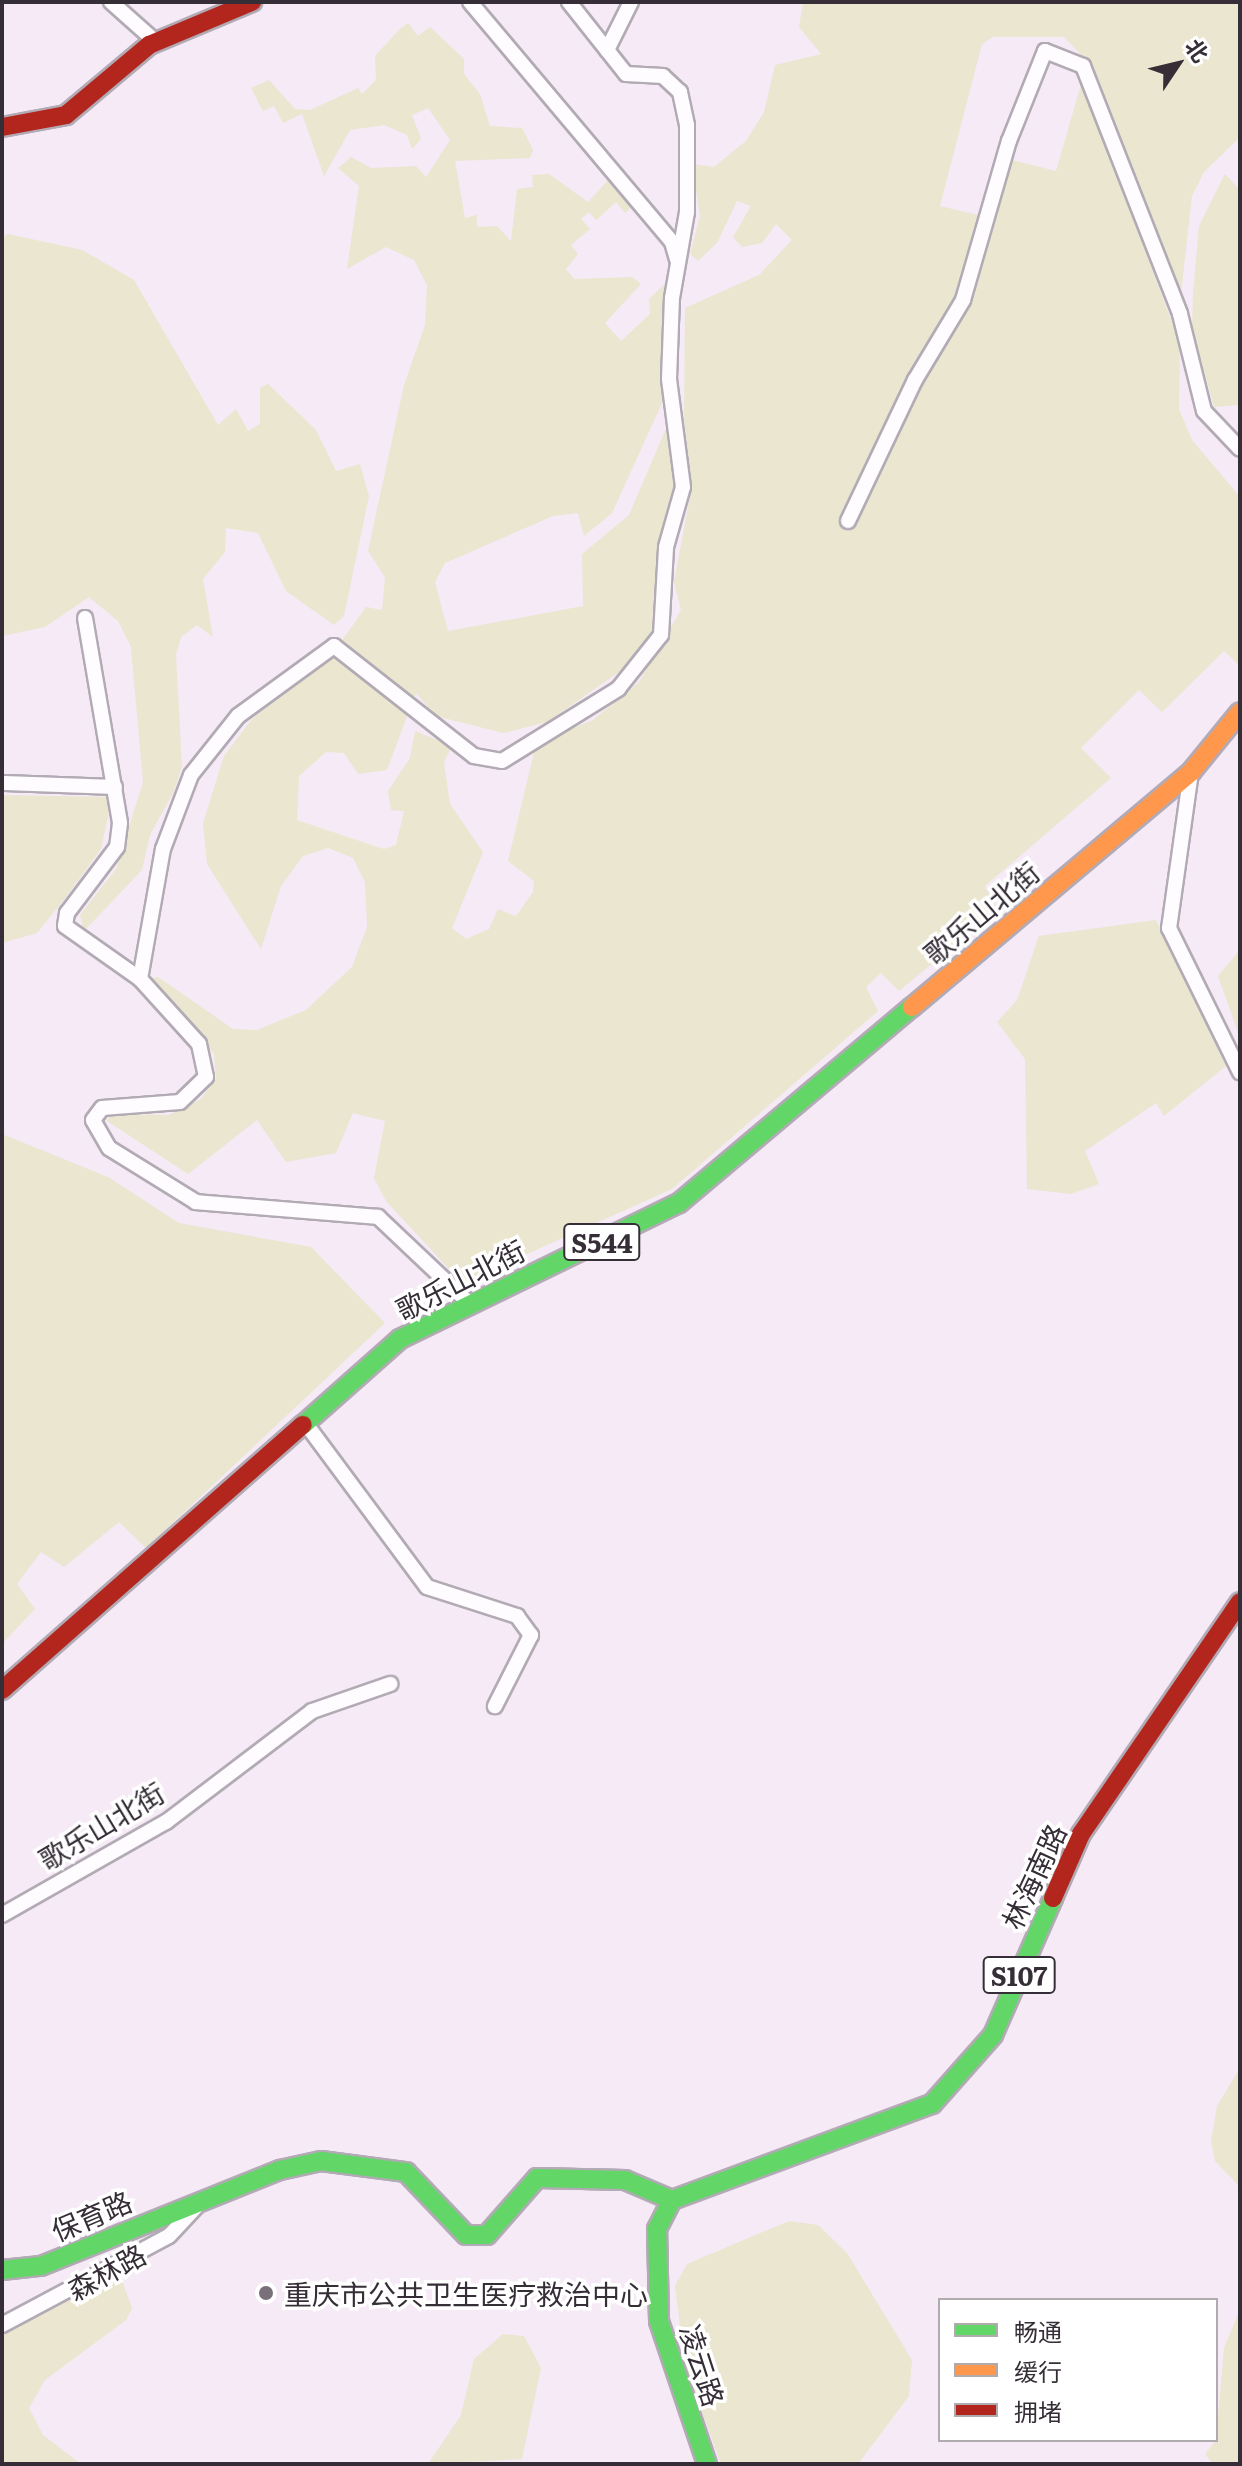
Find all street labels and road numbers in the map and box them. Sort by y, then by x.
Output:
street label: 歌乐山北街 [917,854,1045,970]
road number: S544 [562,1220,642,1264]
street label: 歌乐山北街 [390,1232,530,1326]
street label: 歌乐山北街 [32,1775,170,1875]
street label: 林海南路 [994,1818,1072,1934]
road number: S107 [981,1953,1057,1997]
street label: 保育路 [46,2183,136,2247]
street label: 森林路 [61,2236,151,2306]
street label: 凌云路 [674,2320,732,2410]

